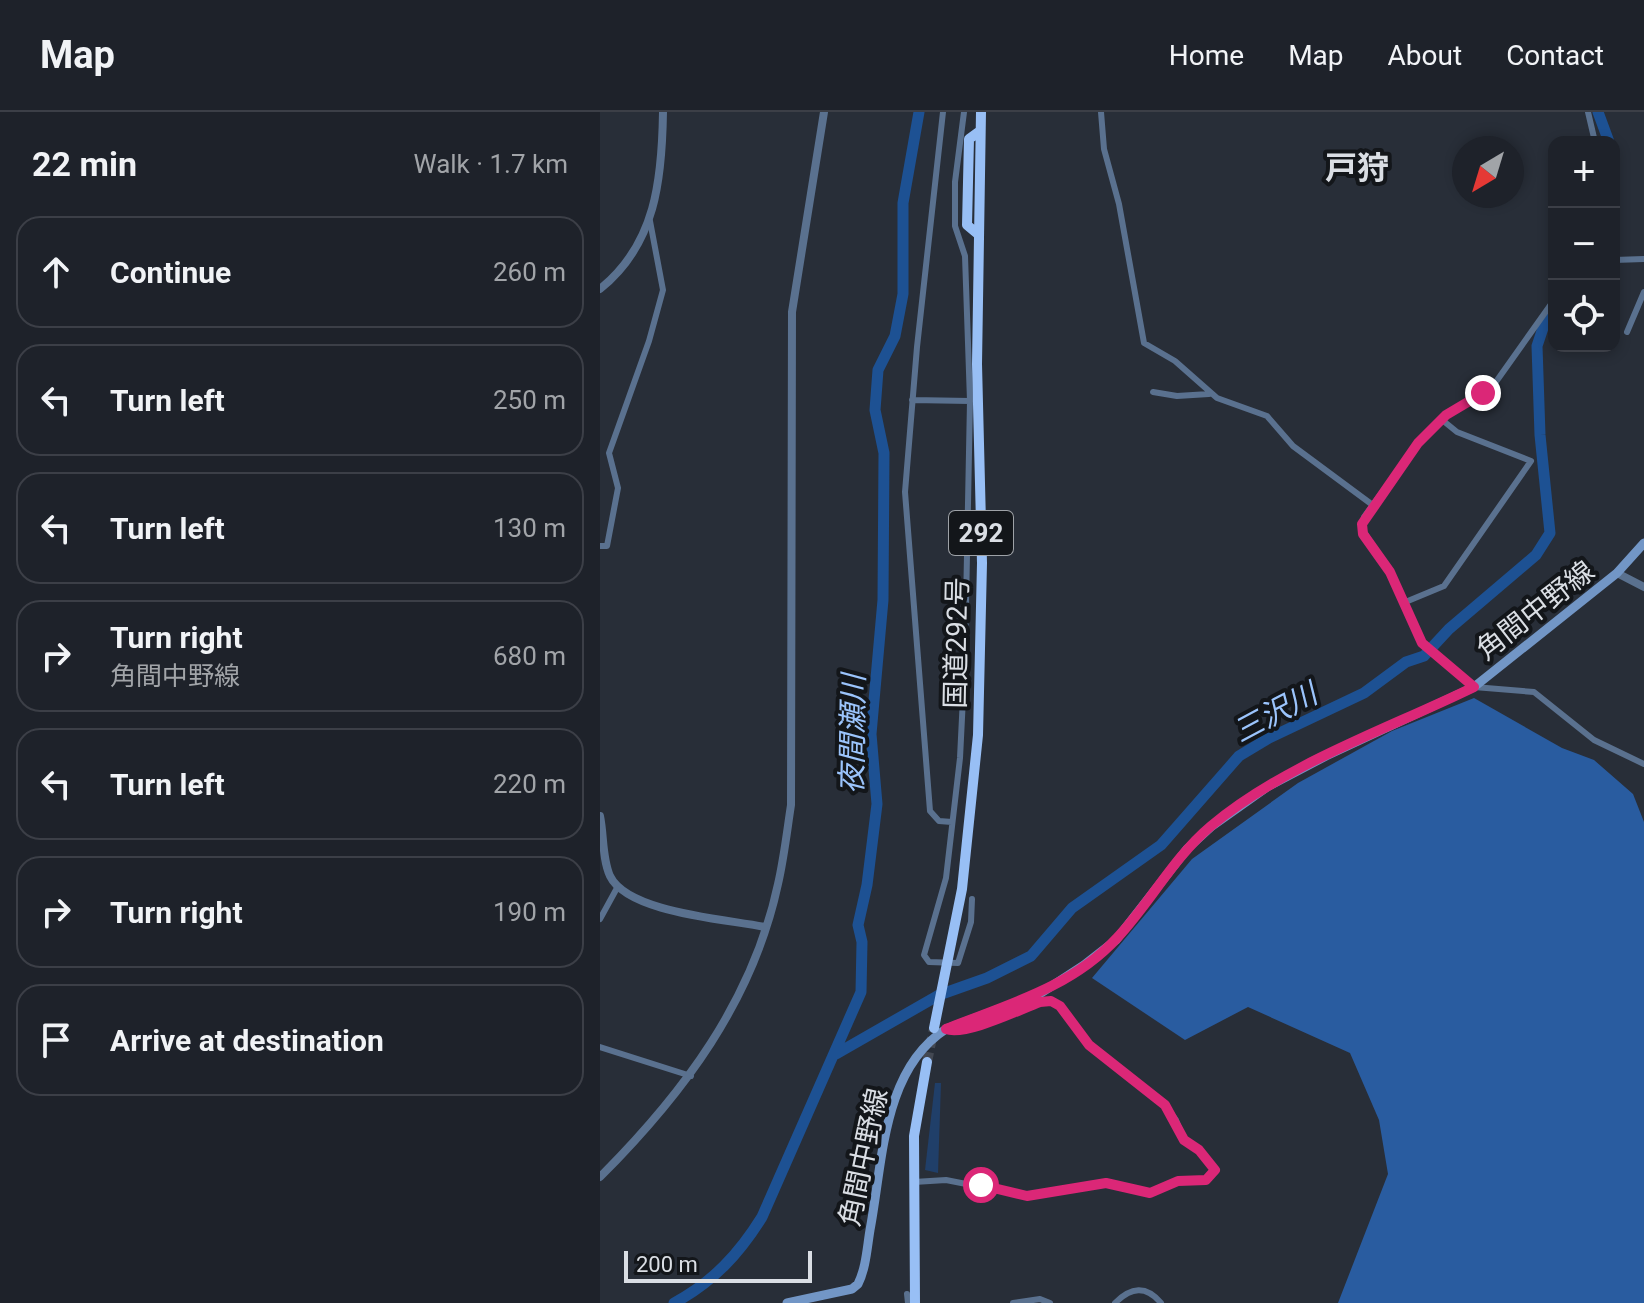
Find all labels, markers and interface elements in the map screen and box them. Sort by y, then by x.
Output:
text: Map [40,33,115,77]
text: Home [1169,39,1244,72]
text: Map [1288,39,1344,72]
text: About [1388,39,1462,72]
text: Contact [1506,39,1604,72]
north arrow [1452,136,1524,208]
map controls [1548,136,1620,352]
button: + [1548,136,1620,208]
text: 22 min [32,144,137,184]
text: Walk · 1.7 km [414,149,568,179]
district label: 戸狩 [1325,149,1389,187]
button: − [1548,208,1620,280]
icon: ahead [34,250,78,294]
text: Continue [110,255,231,290]
text: 260 m [493,257,566,287]
button: locate [1548,280,1620,352]
route end [1465,375,1501,411]
icon: left [34,378,78,422]
text: Turn left [110,383,225,418]
text: 250 m [493,385,566,415]
icon: left [34,506,78,550]
text: Turn left [110,511,225,546]
road number: 292 [949,511,1013,555]
text: 130 m [493,513,566,543]
street label: 角間中野線 [1470,554,1601,666]
street label: 国道292号 [939,577,974,709]
text: Turn right [110,620,243,655]
icon: right [34,634,78,678]
text: 680 m [493,641,566,671]
text: 角間中野線 [110,661,240,691]
water label: 夜間瀬川 [834,671,871,794]
water label: 三沢川 [1227,675,1325,749]
icon: left [34,762,78,806]
text: Turn left [110,767,225,802]
text: 220 m [493,769,566,799]
icon: right [34,890,78,934]
text: Turn right [110,895,243,930]
text: 190 m [493,897,566,927]
icon: arrive [34,1018,78,1062]
text: Arrive at destination [110,1023,384,1058]
street label: 角間中野線 [833,1085,894,1229]
route start [963,1167,999,1203]
scale bar [624,1247,812,1283]
text: 200 m [636,1252,698,1277]

